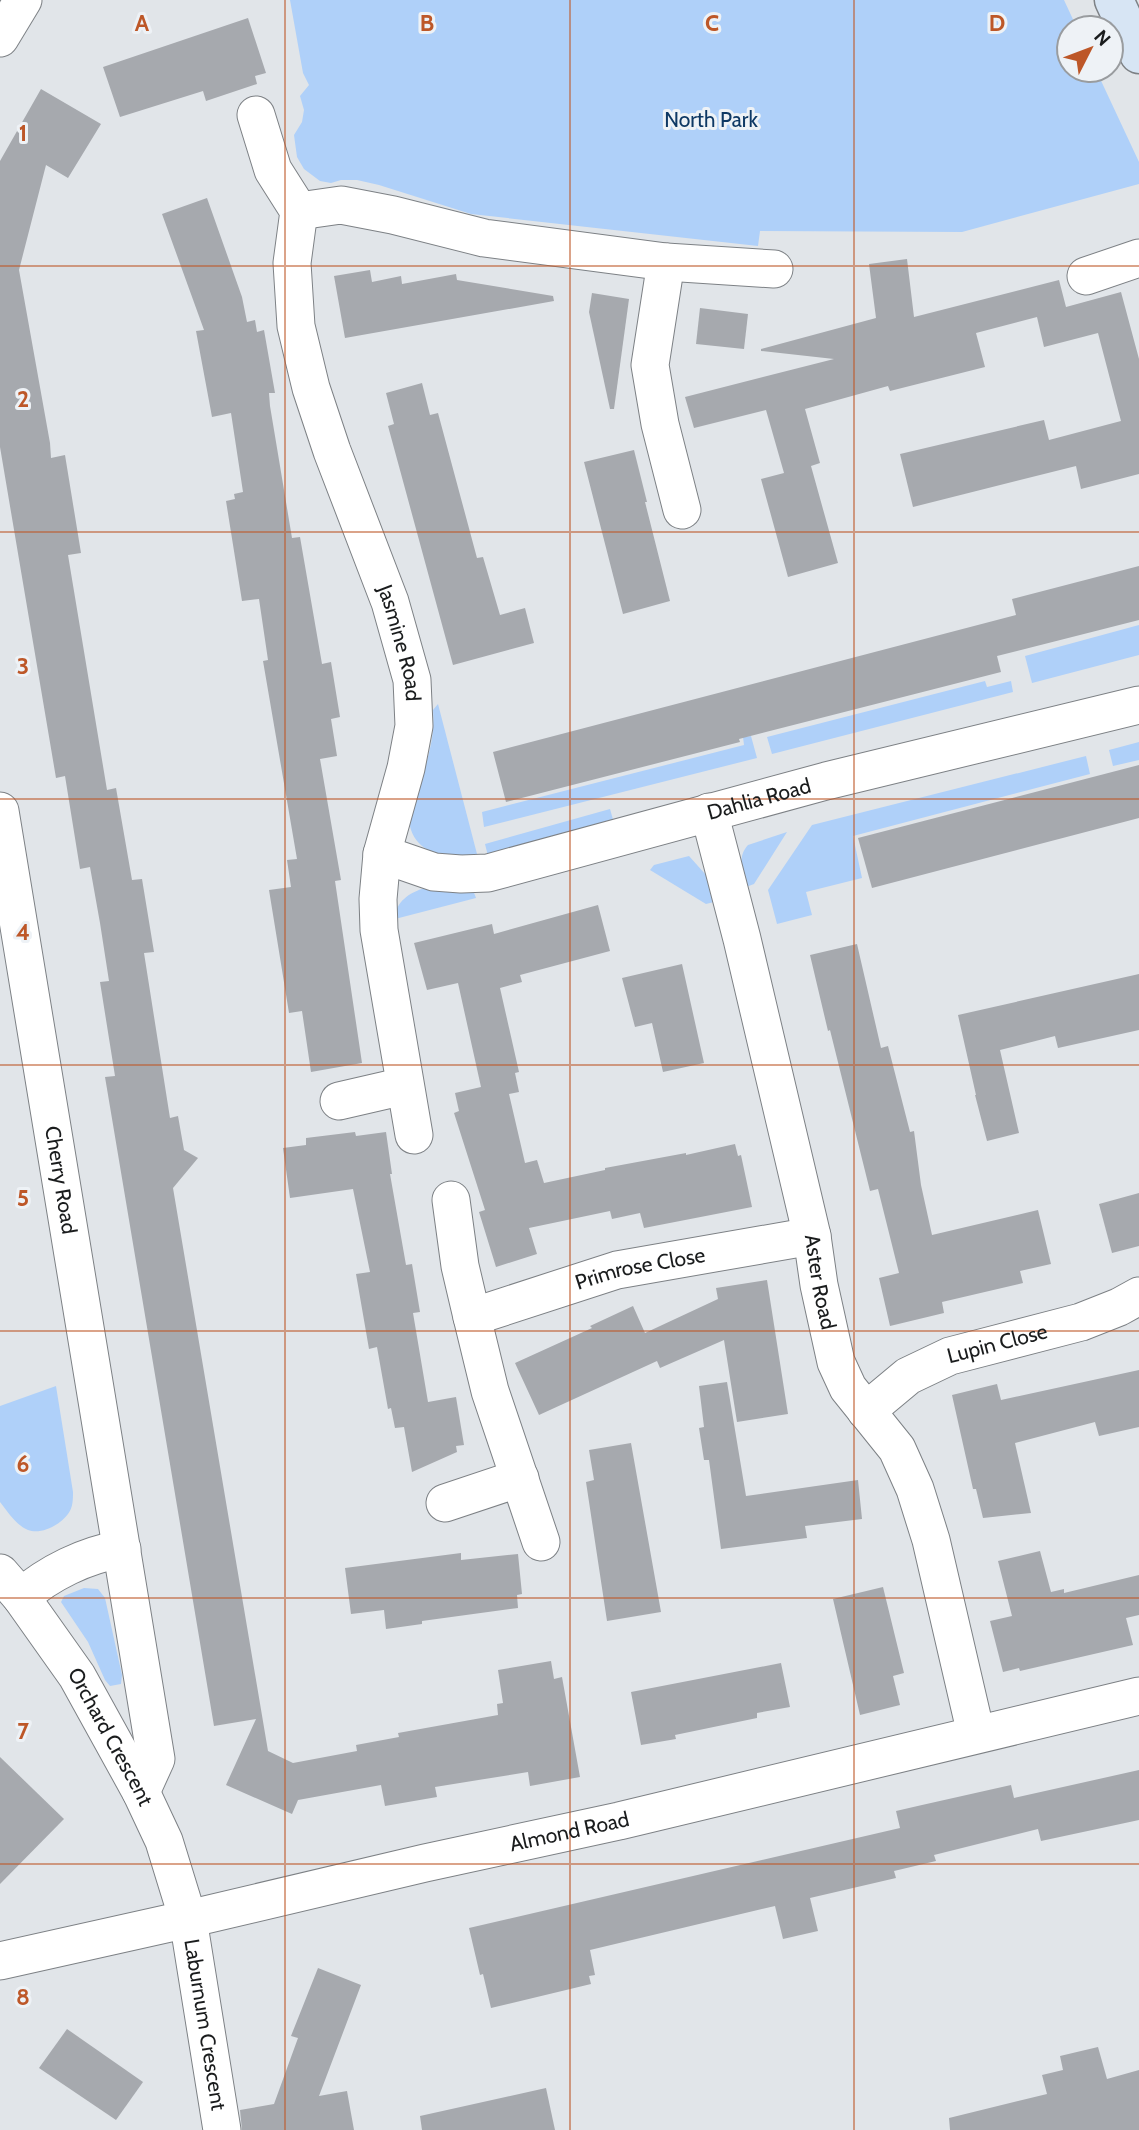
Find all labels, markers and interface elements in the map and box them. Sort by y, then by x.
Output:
text: A [135,9,150,37]
text: B [420,9,434,37]
text: C [705,9,719,37]
text: D [989,9,1005,37]
north arrow [1055,14,1125,84]
text: N [1089,25,1115,51]
park label: North Park [664,107,758,132]
text: 1 [19,119,27,147]
text: 2 [17,385,29,413]
street label: Jasmine Road [372,580,426,702]
text: 3 [17,652,29,680]
street label: Dahlia Road [704,773,814,825]
text: 4 [16,918,30,946]
street label: Cherry Road [40,1124,82,1236]
text: 5 [17,1184,29,1212]
street label: Aster Road [800,1233,841,1332]
street label: Primrose Close [572,1242,707,1295]
street label: Lupin Close [944,1318,1050,1368]
text: 6 [17,1450,29,1478]
street label: Orchard Crescent [63,1663,159,1809]
text: 7 [17,1717,29,1745]
street label: Almond Road [507,1806,632,1856]
street label: Laburnum Crescent [179,1937,232,2112]
text: 8 [16,1983,30,2011]

